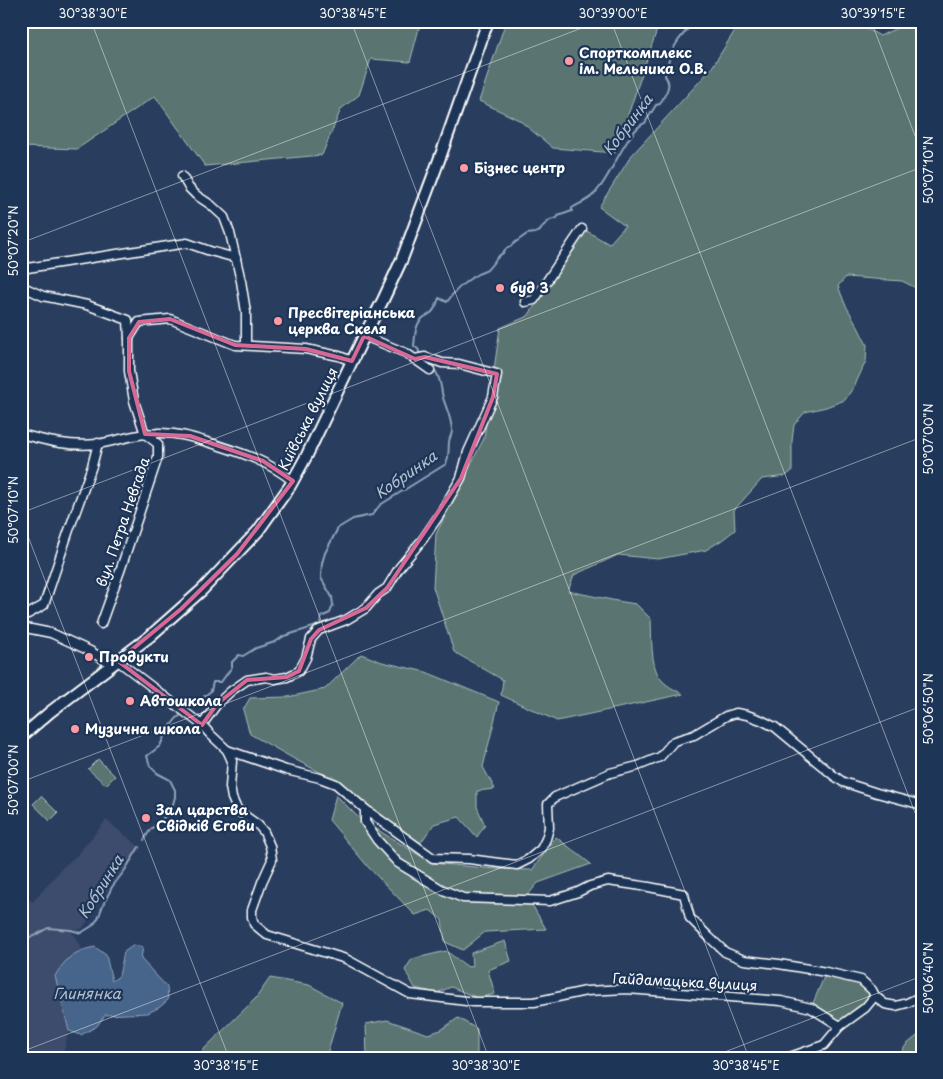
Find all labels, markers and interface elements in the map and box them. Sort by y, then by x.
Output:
text: 30°38'30"E [58,4,128,22]
text: 30°38'45"E [319,4,387,22]
text: 30°39'00"E [578,4,648,22]
text: 30°39'15"E [840,4,906,22]
place label: Спорткомплекс ім. Мельника О.В. [579,42,707,79]
marker: Спорткомплекс ім. Мельника О.В. [563,55,575,67]
water label: Кобринка [596,88,658,159]
text: 50°07'10"N [919,136,937,204]
place label: Бізнес центр [474,157,565,178]
marker: Бізнес центр [458,162,470,174]
text: 50°07'20"N [4,205,22,277]
place label: буд 3 [510,277,549,298]
marker: буд 3 [494,282,506,294]
place label: Пресвітеріанська церква Скеля [288,302,416,339]
marker: Пресвітеріанська церква Скеля [272,315,284,327]
street label: Київська вулиця [272,363,343,474]
text: 50°07'00"N [919,403,937,475]
water label: Кобринка [369,444,441,504]
street label: вул. Петра Невгада [90,454,155,589]
text: 50°07'10"N [4,476,22,544]
place label: Продукти [99,646,169,667]
marker: Продукти [83,651,95,663]
text: 50°06'50"N [919,673,937,745]
place label: Автошкола [140,690,223,711]
marker: Автошкола [124,695,136,707]
place label: Музична школа [85,718,201,739]
marker: Музична школа [69,723,81,735]
text: 50°07'00"N [4,744,22,816]
place label: Зал царства Свідків Єгови [155,799,255,836]
marker: Зал царства Свідків Єгови [140,812,152,824]
water label: Кобринка [71,849,129,923]
text: 50°06'40"N [919,942,937,1014]
street label: Гайдамацька вулиця [612,967,758,996]
water label: Глинянка [53,981,121,1004]
text: 30°38'15"E [193,1056,259,1074]
text: 30°38'30"E [451,1056,521,1074]
text: 30°38'45"E [712,1056,780,1074]

